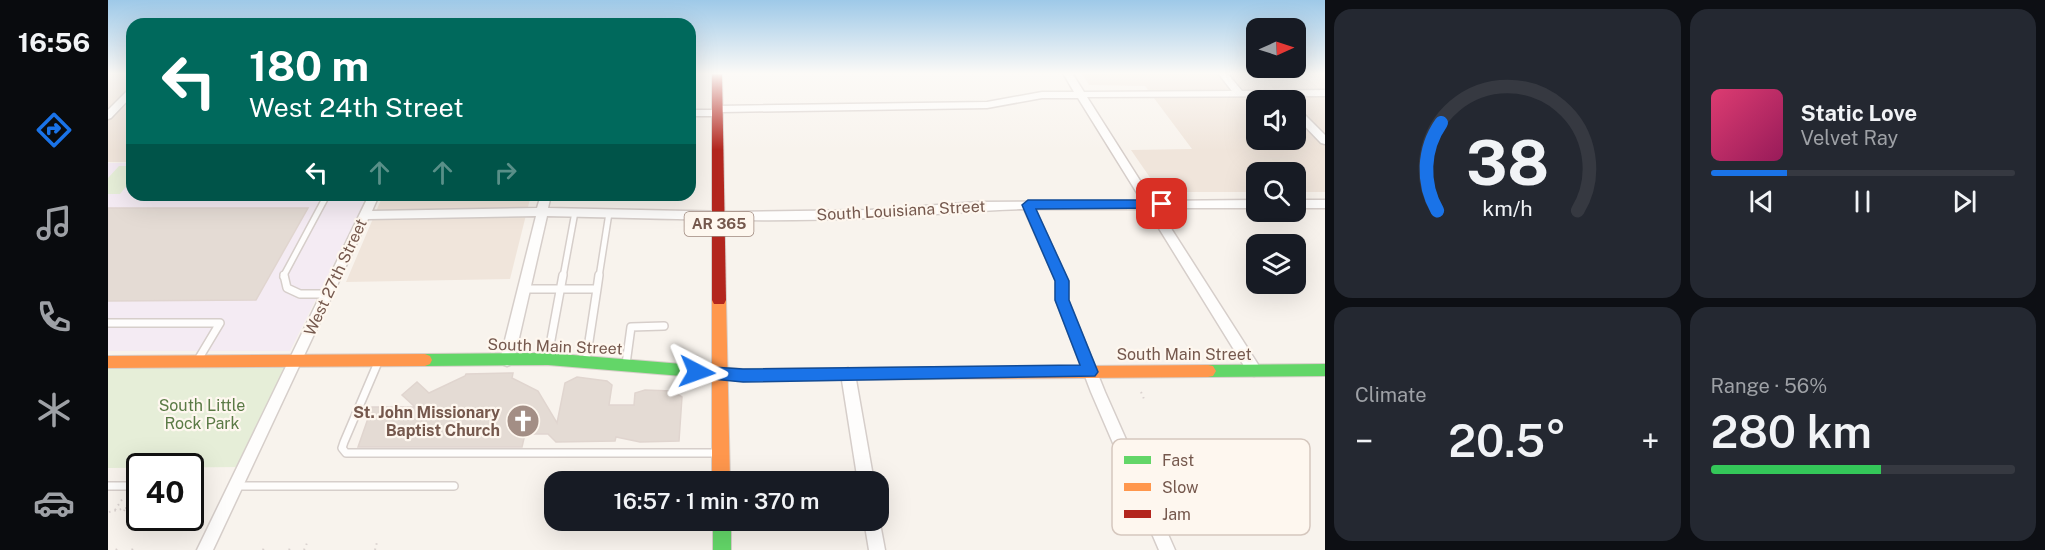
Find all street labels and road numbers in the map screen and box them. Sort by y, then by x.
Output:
street label: South Louisiana Street [816,197,986,224]
road number: AR 365 [684,212,754,236]
street label: West 27th Street [300,216,371,339]
street label: South Main Street [487,335,623,358]
street label: South Main Street [1116,345,1252,364]

